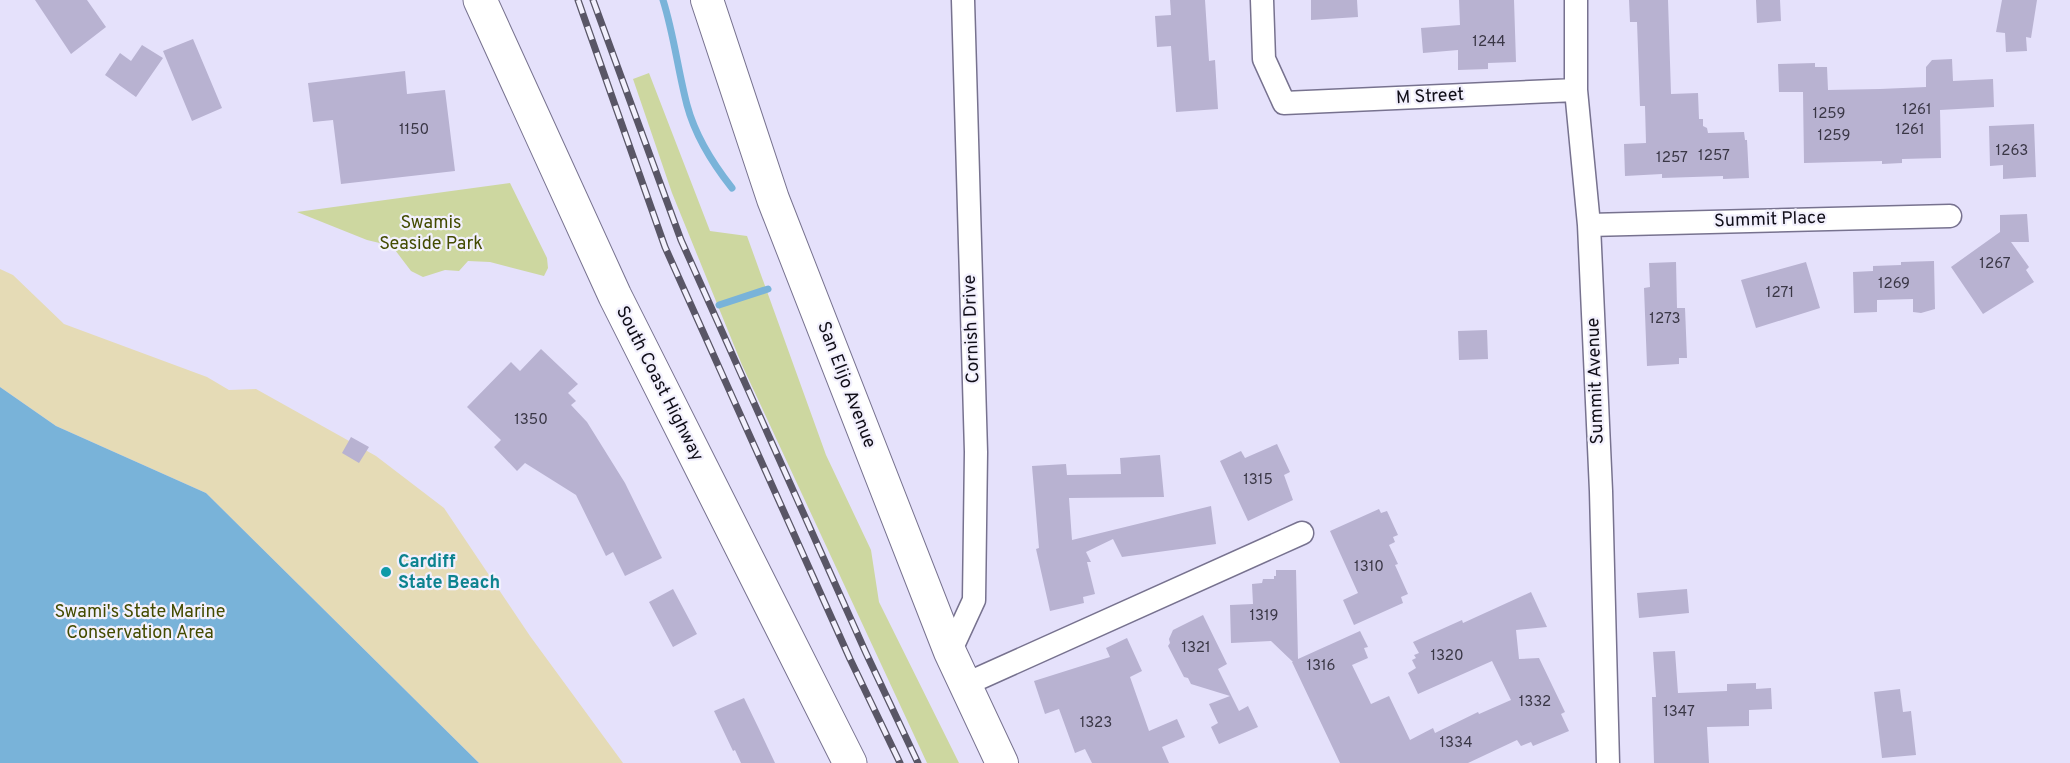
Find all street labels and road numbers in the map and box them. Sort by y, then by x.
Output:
street label: M Street [1395,84,1465,110]
street label: Summit Place [1714,207,1826,233]
street label: Cornish Drive [959,274,985,384]
street label: South Coast Highway [610,303,708,465]
street label: Summit Avenue [1582,317,1610,445]
street label: San Elijo Avenue [811,318,881,452]

